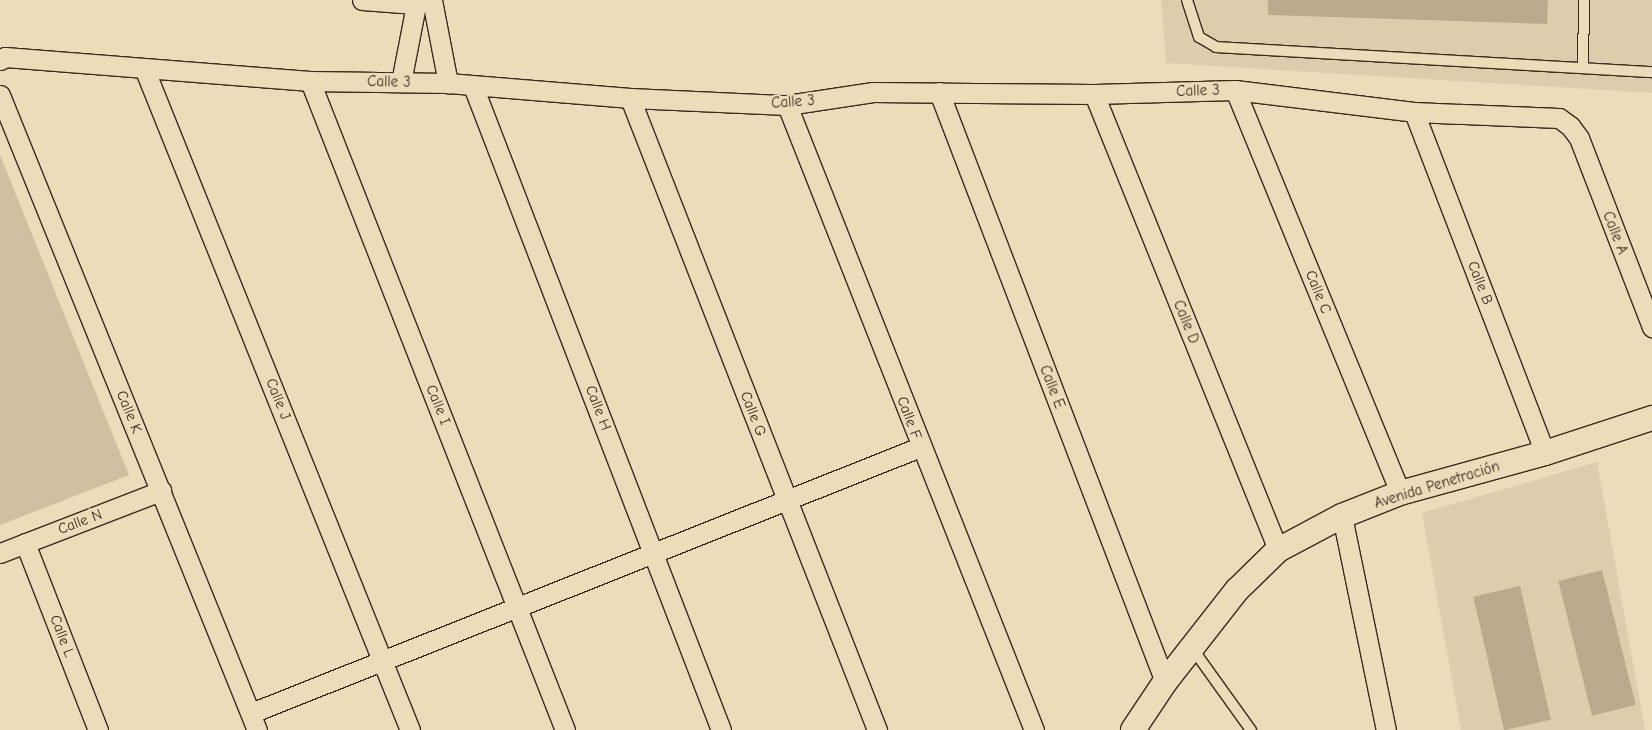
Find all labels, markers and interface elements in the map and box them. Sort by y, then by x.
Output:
street label: Calle 3 [367,73,411,91]
street label: Calle 3 [1176,81,1220,101]
street label: Calle 3 [771,92,815,112]
street label: Calle A [1599,209,1631,257]
street label: Calle B [1463,259,1497,307]
street label: Calle C [1301,268,1335,316]
street label: Calle D [1169,298,1203,346]
street label: Calle E [1036,363,1068,411]
street label: Calle J [262,376,294,422]
street label: Calle I [422,382,454,428]
street label: Calle H [581,383,615,433]
street label: Calle K [112,388,146,436]
street label: Calle G [736,389,770,439]
street label: Calle F [893,394,925,442]
street label: Avenida Penetración [1372,457,1502,513]
street label: Calle N [55,505,105,539]
street label: Calle L [46,612,78,660]

